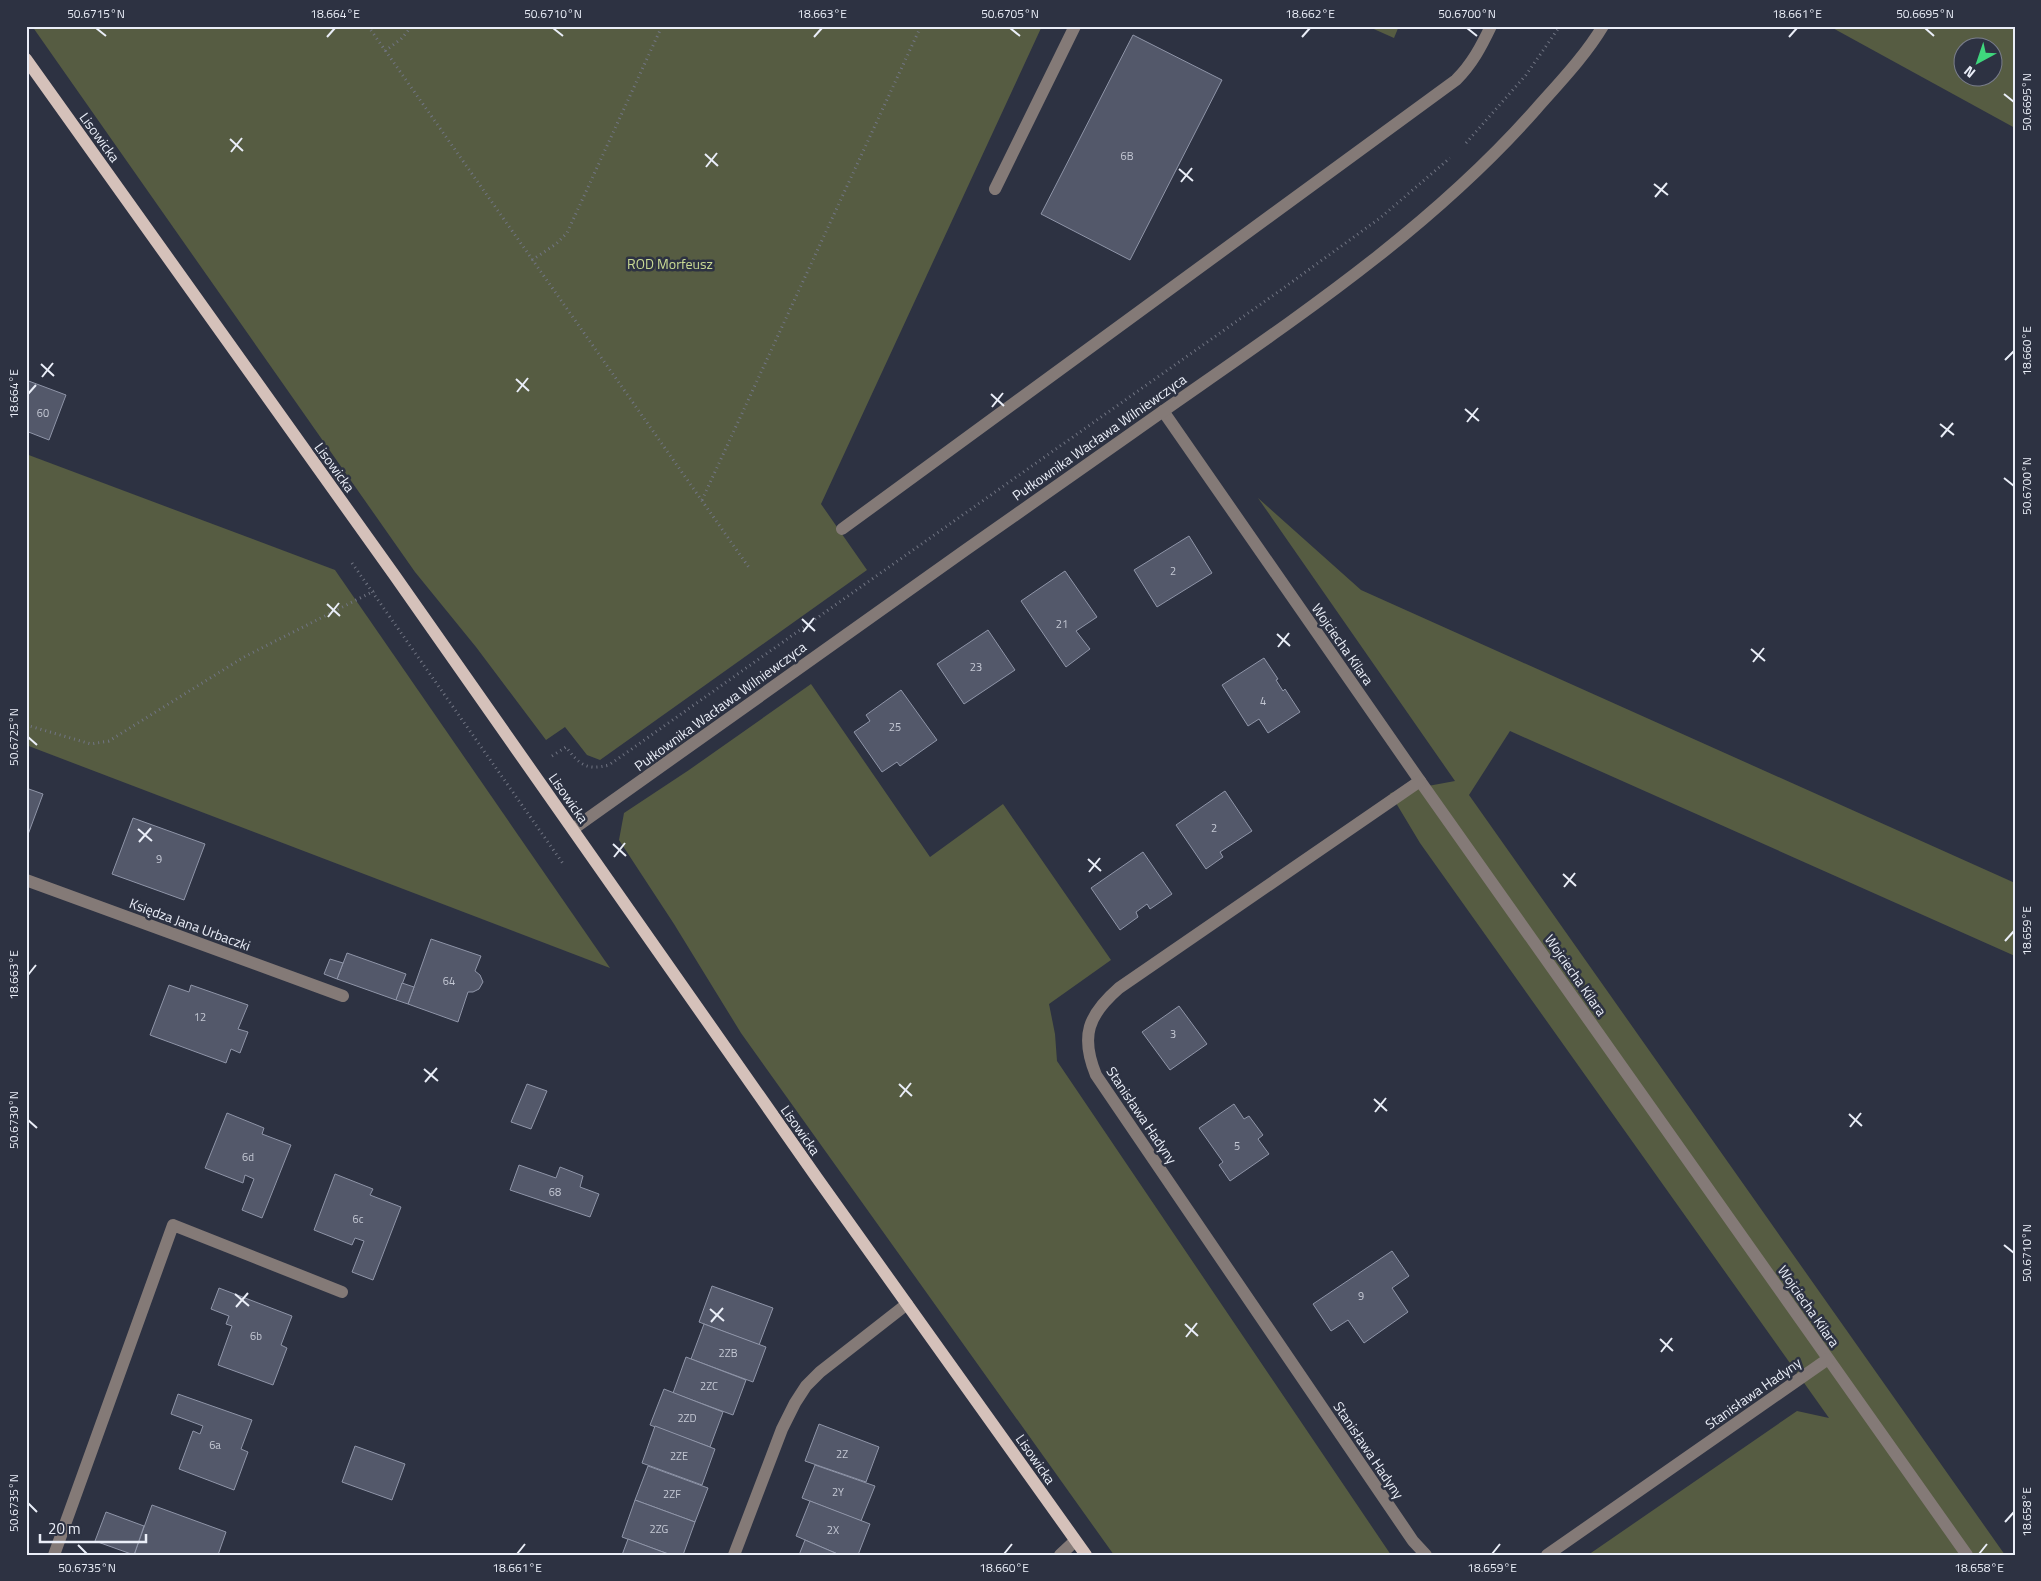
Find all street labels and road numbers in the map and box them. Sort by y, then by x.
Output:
street label: Lisowicka [75,108,125,166]
street label: Pułkownika Wacława Wilniewczyca [1008,369,1190,505]
street label: Lisowicka [310,438,360,496]
street label: Wojciecha Kilara [1307,599,1379,689]
street label: Pułkownika Wacława Wilniewczyca [630,636,810,776]
street label: Lisowicka [544,769,594,827]
street label: Księdza Jana Urbaczki [126,892,254,956]
street label: Wojciecha Kilara [1540,930,1612,1020]
street label: Stanisława Hadyny [1102,1062,1183,1168]
street label: Lisowicka [776,1101,826,1159]
street label: Wojciecha Kilara [1773,1261,1845,1351]
street label: Stanisława Hadyny [1701,1352,1806,1434]
street label: Stanisława Hadyny [1329,1397,1410,1503]
street label: Lisowicka [1011,1430,1061,1488]

